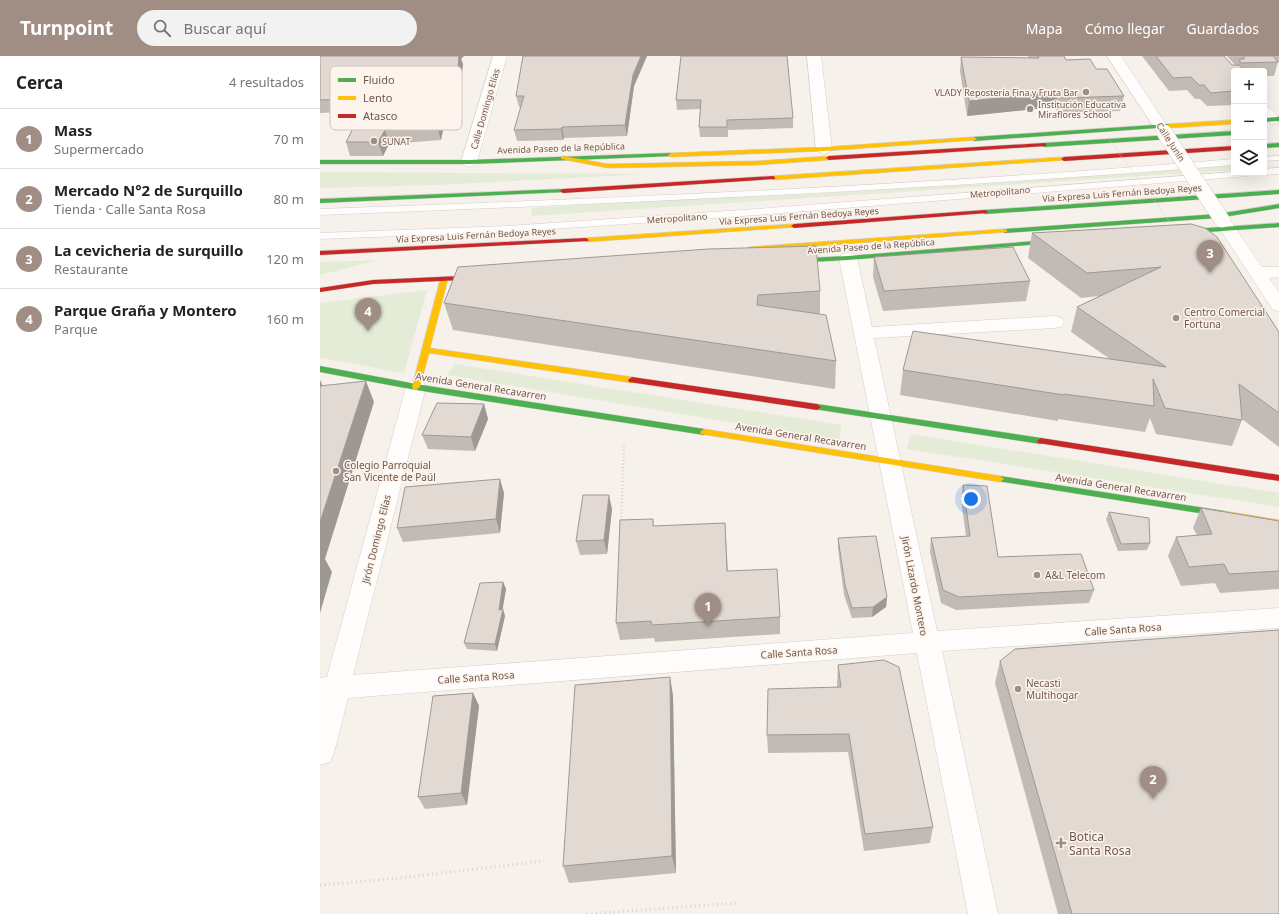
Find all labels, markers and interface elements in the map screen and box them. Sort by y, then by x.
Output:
search box [137,10,417,46]
text: Turnpoint [20,15,113,41]
icon: search [151,17,173,39]
text: Buscar aquí [183,18,266,38]
text: Mapa [1026,19,1063,38]
text: Cómo llegar [1085,19,1165,38]
text: Guardados [1187,19,1259,38]
legend [330,66,462,130]
street label: Calle Domingo Elías [467,67,503,151]
map controls [1231,68,1267,176]
button: + [1231,68,1267,104]
text: Cerca [16,71,63,94]
text: Fluido [363,72,395,87]
text: 4 resultados [229,73,304,91]
place label: VLADY Repostería Fina y Fruta Bar [934,86,1078,99]
marker: VLADY Repostería Fina y Fruta Bar [1081,87,1091,97]
text: Lento [363,90,393,105]
place label: Institución Educativa Miraflores School [1038,98,1126,121]
marker: Institución Educativa Miraflores School [1025,104,1035,114]
button: − [1231,104,1267,140]
text: Atasco [363,108,398,123]
text: Mass [54,120,92,140]
street label: Calle Junín [1153,120,1189,164]
text: 1 [25,130,33,148]
text: 70 m [274,130,304,148]
place label: SUNAT [382,135,411,148]
marker: SUNAT [369,136,379,146]
street label: Avenida Paseo de la República [497,139,625,157]
text: Supermercado [54,140,144,158]
button: layers [1231,140,1267,176]
text: Mercado N°2 de Surquillo [54,180,243,200]
street label: Vía Expresa Luis Fernán Bedoya Reyes [1042,181,1202,205]
street label: Metropolitano [969,183,1031,201]
text: 2 [25,190,33,208]
text: 80 m [274,190,304,208]
text: Tienda · Calle Santa Rosa [54,200,206,218]
street label: Vía Expresa Luis Fernán Bedoya Reyes [719,204,879,228]
street label: Metropolitano [646,209,708,227]
street label: Vía Expresa Luis Fernán Bedoya Reyes [396,224,556,246]
street label: Avenida Paseo de la República [807,235,935,257]
text: La cevicheria de surquillo [54,240,243,260]
pin: 3 [1197,240,1223,273]
text: 3 [25,250,33,268]
text: 120 m [266,250,304,268]
text: Restaurante [54,260,128,278]
pin: 4 [355,298,381,331]
text: Parque Graña y Montero [54,300,237,320]
place label: Centro Comercial Fortuna [1184,305,1265,331]
text: 4 [25,310,33,328]
text: 160 m [266,310,304,328]
marker: Centro Comercial Fortuna [1171,313,1181,323]
text: Parque [54,320,98,338]
street label: Avenida General Recavarren [414,369,548,403]
street label: Avenida General Recavarren [734,419,868,453]
place label: Colegio Parroquial San Vicente de Paúl [344,458,436,484]
marker: Colegio Parroquial San Vicente de Paúl [331,466,341,476]
street label: Avenida General Recavarren [1054,470,1188,504]
your location [961,489,981,509]
street label: Jirón Domingo Elías [358,493,394,586]
street label: Jirón Lizardo Montero [898,534,932,637]
place label: A&L Telecom [1045,568,1105,582]
marker: A&L Telecom [1032,570,1042,580]
pin: 1 [695,593,721,626]
street label: Calle Santa Rosa [1084,619,1162,639]
street label: Calle Santa Rosa [760,642,838,662]
street label: Calle Santa Rosa [437,667,515,687]
place label: Necasti Multihogar [1026,676,1078,702]
marker: Necasti Multihogar [1013,684,1023,694]
pin: 2 [1140,766,1166,799]
place label: Botica Santa Rosa [1069,828,1131,859]
marker: Botica Santa Rosa [1056,838,1066,848]

